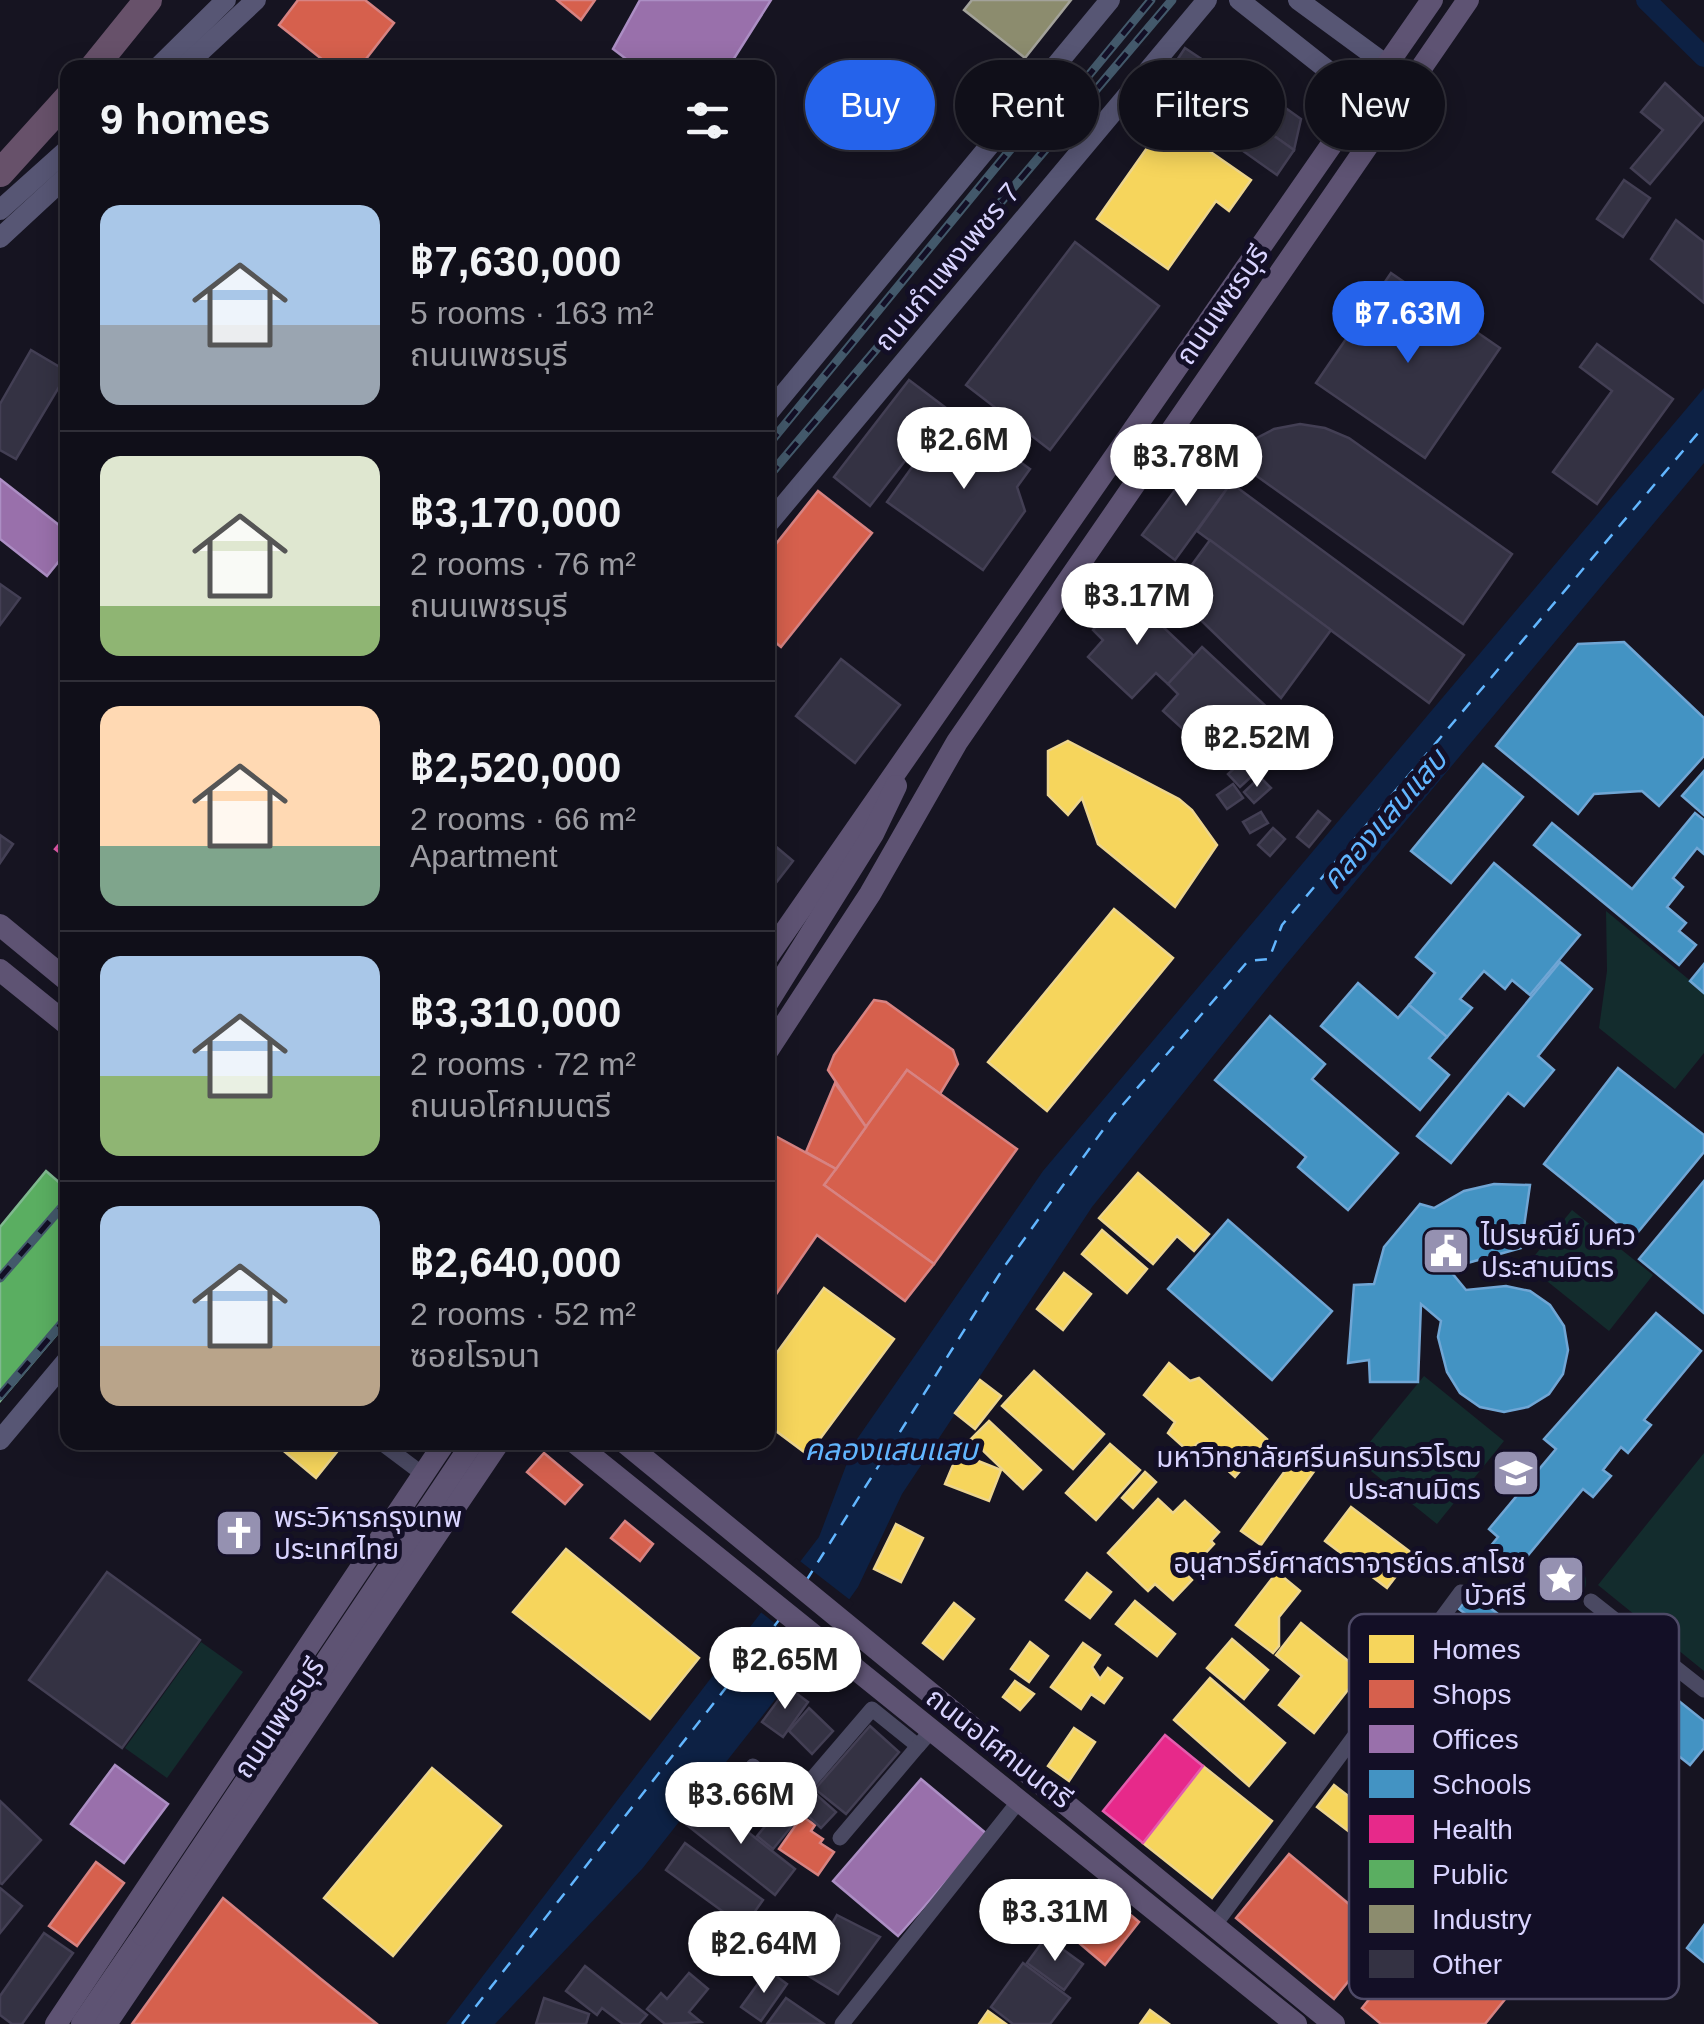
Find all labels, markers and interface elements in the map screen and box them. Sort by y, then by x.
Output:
chip: Buy [805,60,935,150]
chip: Rent [955,60,1099,150]
chip: Filters [1119,60,1285,150]
chip: New [1305,60,1445,150]
icon: filters [680,93,735,148]
text: 9 homes [100,96,270,143]
street label: ถนนกำแพงเพชร 7 [868,177,1026,357]
text: ฿7,630,000 [410,238,621,285]
street label: ถนนเพชรบุรี [1170,240,1275,371]
icon: home [180,245,300,365]
pin: ฿7.63M [1327,281,1489,366]
text: 5 rooms · 163 m² [410,295,654,331]
text: ฿7.63M [1354,295,1462,331]
text: ถนนเพชรบุรี [410,337,568,373]
pin: ฿2.6M [894,407,1034,492]
text: ฿2.6M [919,421,1009,457]
pin: ฿3.78M [1105,424,1267,509]
text: ฿3.78M [1132,438,1240,474]
text: ฿3,170,000 [410,489,621,536]
icon: home [180,496,300,616]
text: 2 rooms · 76 m² [410,546,636,582]
pin: ฿3.17M [1056,563,1218,648]
text: ฿3.17M [1083,577,1191,613]
text: ถนนเพชรบุรี [410,588,568,624]
pin: ฿2.52M [1176,705,1338,790]
text: ฿2.52M [1203,719,1311,755]
water label: คลองแสนแสบ [1315,741,1454,895]
text: ฿2,520,000 [410,744,621,791]
icon: home [180,746,300,866]
text: 2 rooms · 66 m² [410,801,636,837]
text: Apartment [410,838,558,874]
text: ฿3,310,000 [410,989,621,1036]
icon: home [180,996,300,1116]
text: 2 rooms · 72 m² [410,1046,636,1082]
text: ถนนอโศกมนตรี [410,1088,611,1124]
place label: ไปรษณีย์ มศว ประสานมิตร [1480,1220,1636,1283]
public building icon: ไปรษณีย์ มศว ประสานมิตร [1420,1225,1472,1277]
text: ฿2,640,000 [410,1239,621,1286]
icon: home [180,1246,300,1366]
text: 2 rooms · 52 m² [410,1296,636,1332]
text: ซอยโรจนา [410,1338,540,1374]
water label: คลองแสนแสบ [804,1433,979,1466]
place label: มหาวิทยาลัยศรีนครินทรวิโรฒ ประสานมิตร [1156,1442,1481,1505]
school or university icon: มหาวิทยาลัยศรีนครินทรวิโรฒ ประสานมิตร [1490,1447,1542,1499]
place label: พระวิหารกรุงเทพ ประเทศไทย [274,1502,462,1565]
church icon: พระวิหารกรุงเทพ ประเทศไทย [213,1507,265,1559]
place label: อนุสาวรีย์ศาสตราจารย์ดร.สาโรช บัวศรี [1173,1548,1526,1611]
place icon: อนุสาวรีย์ศาสตราจารย์ดร.สาโรช บัวศรี [1535,1553,1587,1605]
legend [1349,1614,1679,1999]
pin: ฿2.65M [704,1627,866,1712]
text: Homes [1432,1634,1521,1665]
text: ฿2.65M [731,1641,839,1677]
street label: ถนนเพชรบุรี [228,1652,331,1784]
text: Shops [1432,1679,1511,1710]
street label: ถนนอโศกมนตรี [920,1682,1078,1814]
text: Offices [1432,1724,1519,1755]
pin: ฿3.66M [660,1762,822,1847]
text: Schools [1432,1769,1532,1800]
text: ฿3.66M [687,1776,795,1812]
text: Health [1432,1814,1513,1845]
text: Public [1432,1859,1508,1890]
pin: ฿3.31M [974,1879,1136,1964]
text: ฿3.31M [1001,1893,1109,1929]
text: Industry [1432,1904,1532,1935]
pin: ฿2.64M [683,1911,845,1996]
text: ฿2.64M [710,1925,818,1961]
text: Other [1432,1949,1502,1980]

